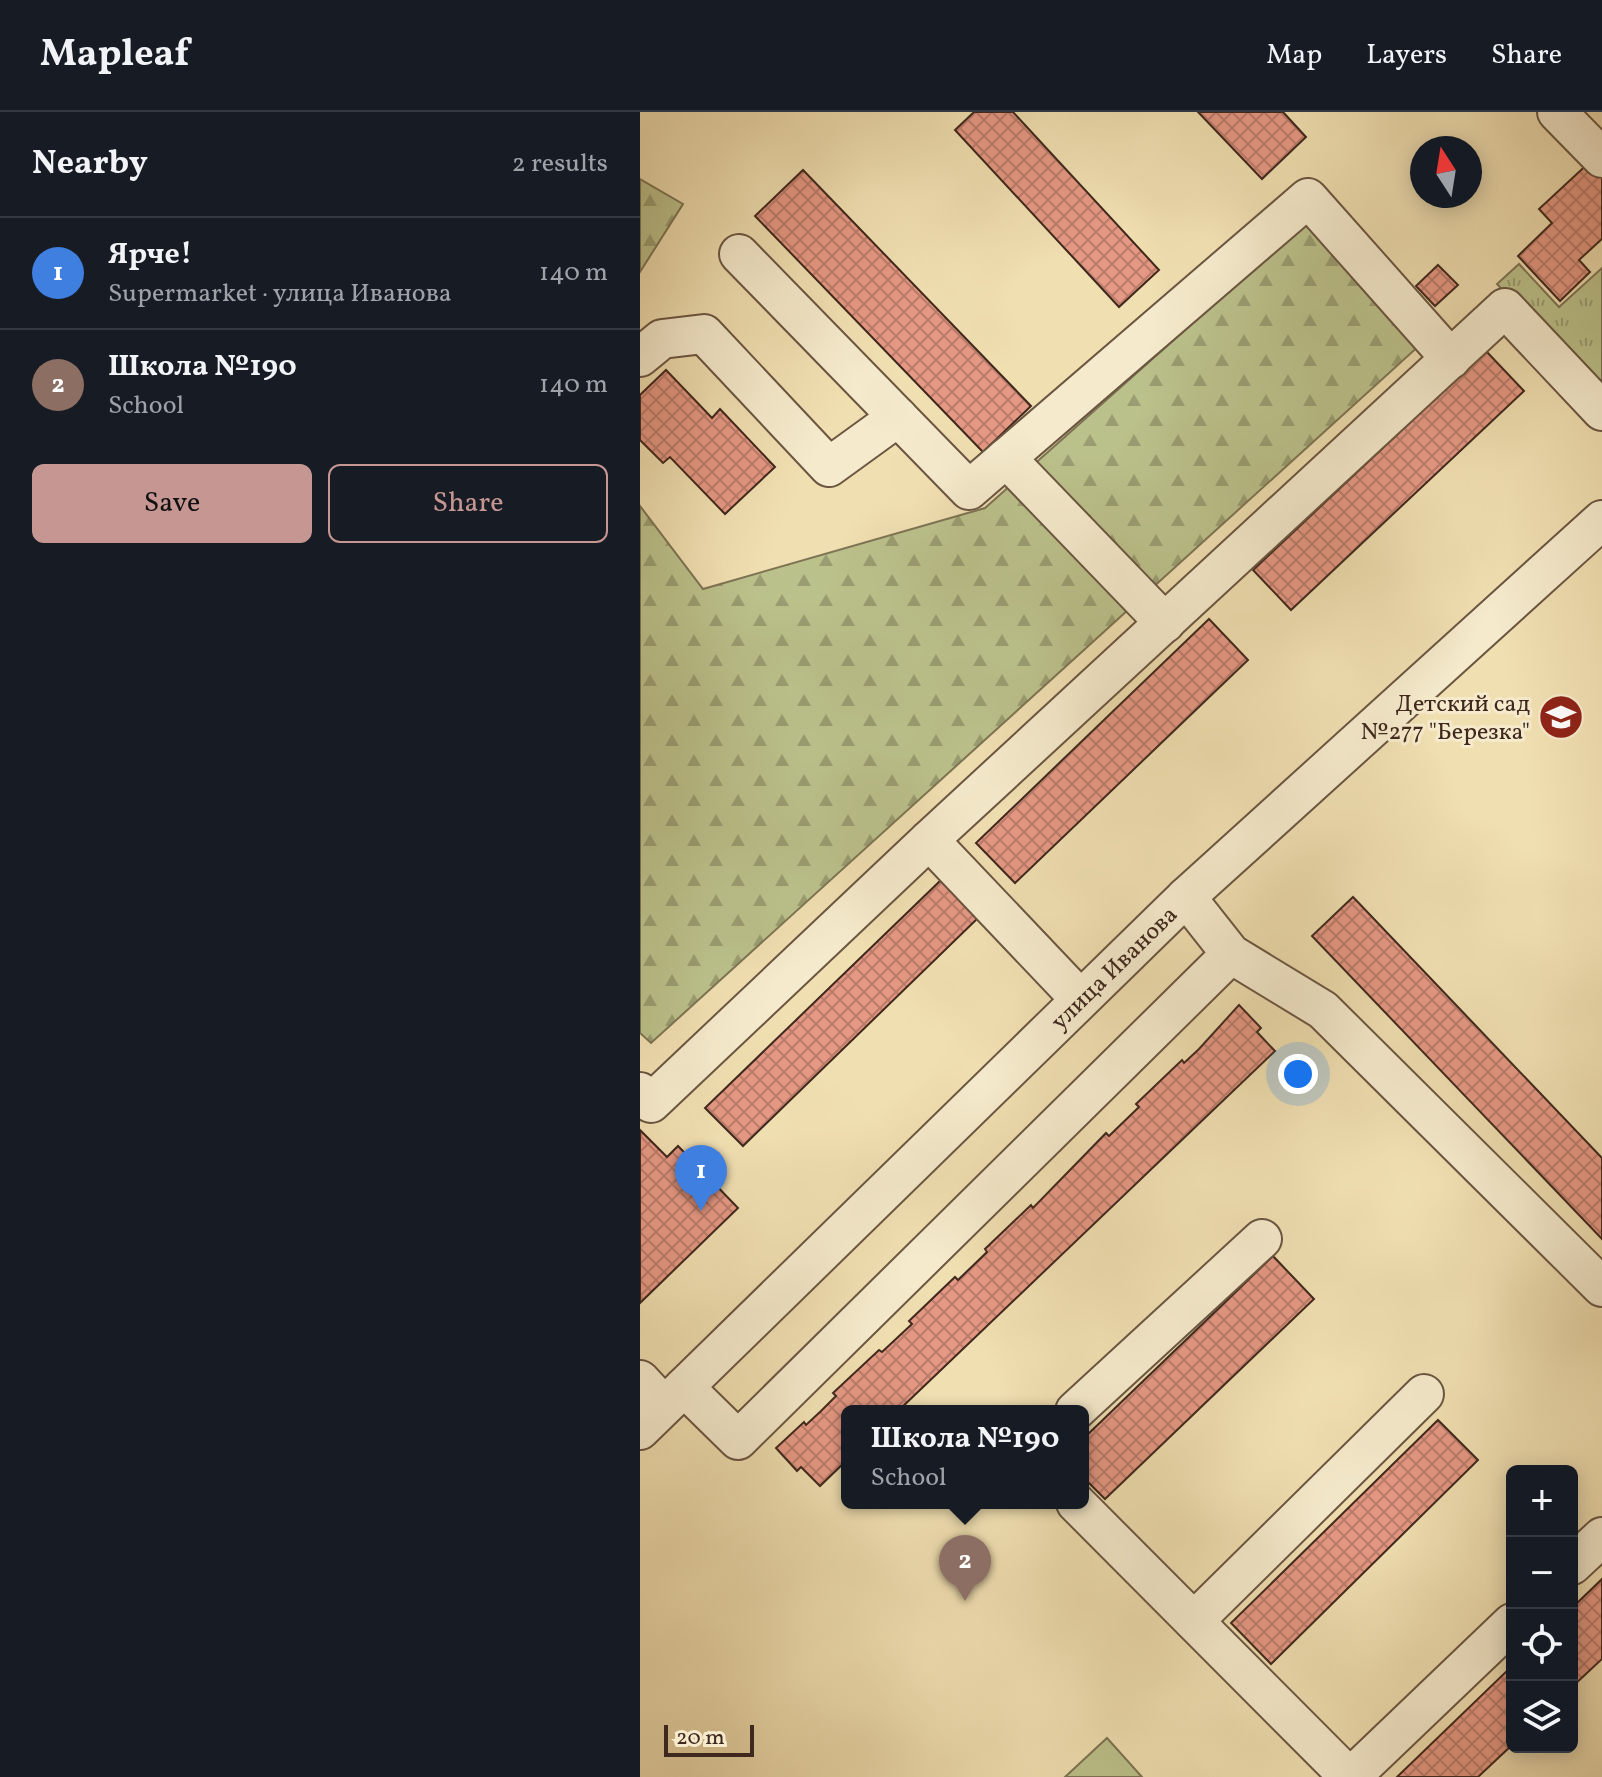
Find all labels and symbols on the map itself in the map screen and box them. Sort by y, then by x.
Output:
north arrow [1410,136,1482,208]
place label: Детский сад №277 "Березка" [1360,688,1530,750]
school or university icon: Детский сад №277 "Березка" [1537,693,1585,741]
street label: улица Иванова [1044,899,1186,1039]
your location [1278,1054,1318,1094]
pin: 1 [675,1145,727,1211]
pin: 2 [939,1535,991,1601]
scale bar [664,1721,754,1757]

